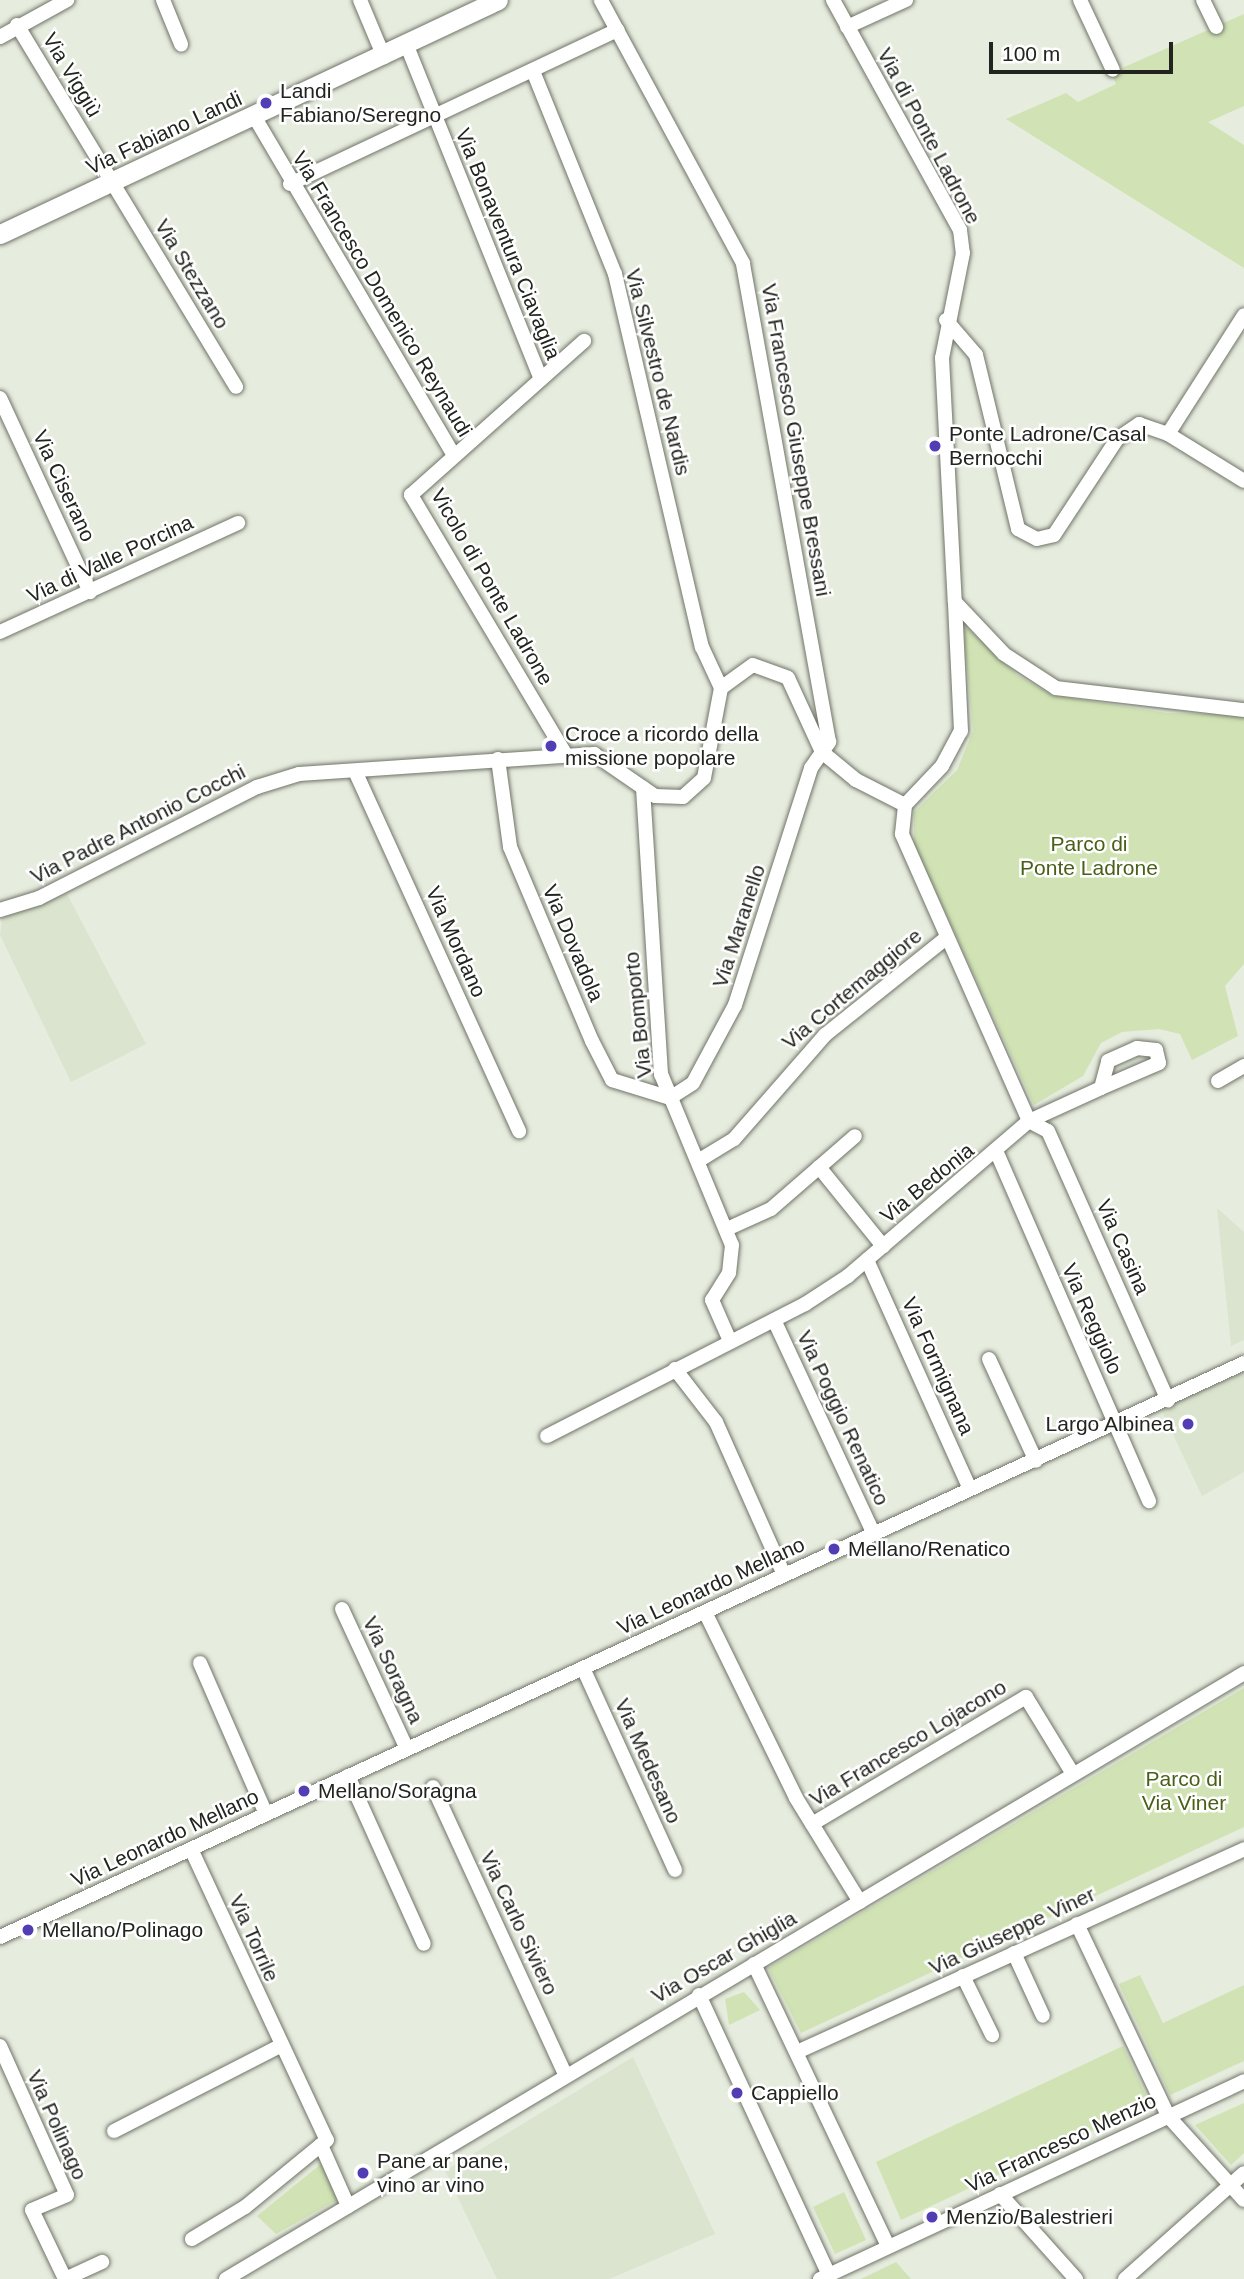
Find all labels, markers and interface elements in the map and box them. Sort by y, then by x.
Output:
street label: Via Viggiù [37,28,107,122]
scale bar [992,28,1176,72]
text: 100 m [1002,42,1060,65]
street label: Via di Ponte Ladrone [872,44,986,228]
place label: Landi Fabiano/Seregno [280,78,441,128]
street label: Via Fabiano Landi [82,86,246,180]
marker: Landi Fabiano/Seregno [258,95,274,111]
street label: Via Bonaventura Ciavaglia [450,125,566,363]
street label: Via Francesco Domenico Reynaudi [287,147,477,441]
street label: Via Stezzano [149,215,235,333]
street label: Via Silvestro de Nardis [620,266,696,478]
street label: Via Francesco Giuseppe Bressani [756,282,836,598]
place label: Ponte Ladrone/Casal Bernocchi [949,421,1146,471]
street label: Via Ciserano [27,426,101,546]
marker: Ponte Ladrone/Casal Bernocchi [927,438,943,454]
street label: Vicolo di Ponte Ladrone [425,484,559,690]
street label: Via di Valle Porcina [23,510,197,608]
place label: Croce a ricordo della missione popolare [565,721,759,771]
marker: Croce a ricordo della missione popolare [543,738,559,754]
street label: Via Padre Antonio Cocchi [26,759,250,889]
park label: Parco di Ponte Ladrone [1020,831,1158,881]
street label: Via Maranello [707,861,771,991]
street label: Via Dovadola [537,881,609,1005]
street label: Via Mordano [420,883,492,1001]
street label: Via Cortemaggiore [777,923,927,1055]
street label: Via Bomporto [619,951,657,1079]
street label: Via Bedonia [875,1138,979,1228]
street label: Via Casina [1091,1196,1155,1298]
street label: Via Reggiolo [1056,1260,1128,1378]
street label: Via Formignana [896,1293,980,1439]
street label: Via Poggio Renatico [791,1327,895,1509]
place label: Largo Albinea [1044,1411,1174,1437]
marker: Largo Albinea [1180,1416,1196,1432]
street label: Via Leonardo Mellano [613,1531,809,1641]
place label: Mellano/Renatico [848,1536,1010,1562]
marker: Mellano/Renatico [826,1541,842,1557]
street label: Via Soragna [357,1612,429,1728]
street label: Via Francesco Lojacono [805,1674,1011,1812]
street label: Via Medesano [609,1695,687,1827]
park label: Parco di Via Viner [1142,1766,1226,1816]
place label: Mellano/Soragna [318,1778,477,1804]
street label: Via Leonardo Mellano [67,1783,263,1893]
marker: Mellano/Soragna [296,1783,312,1799]
street label: Via Carlo Siviero [475,1847,563,1999]
street label: Via Giuseppe Viner [925,1882,1099,1980]
street label: Via Torrile [224,1890,284,1986]
street label: Via Oscar Ghiglia [647,1905,801,2009]
place label: Mellano/Polinago [42,1917,203,1943]
marker: Mellano/Polinago [20,1922,36,1938]
street label: Via Polinago [22,2066,92,2184]
place label: Cappiello [751,2080,839,2106]
marker: Cappiello [729,2085,745,2101]
street label: Via Francesco Menzio [962,2088,1160,2198]
place label: Pane ar pane, vino ar vino [377,2148,509,2198]
marker: Pane ar pane, vino ar vino [355,2165,371,2181]
place label: Menzio/Balestrieri [946,2204,1113,2230]
marker: Menzio/Balestrieri [924,2209,940,2225]

